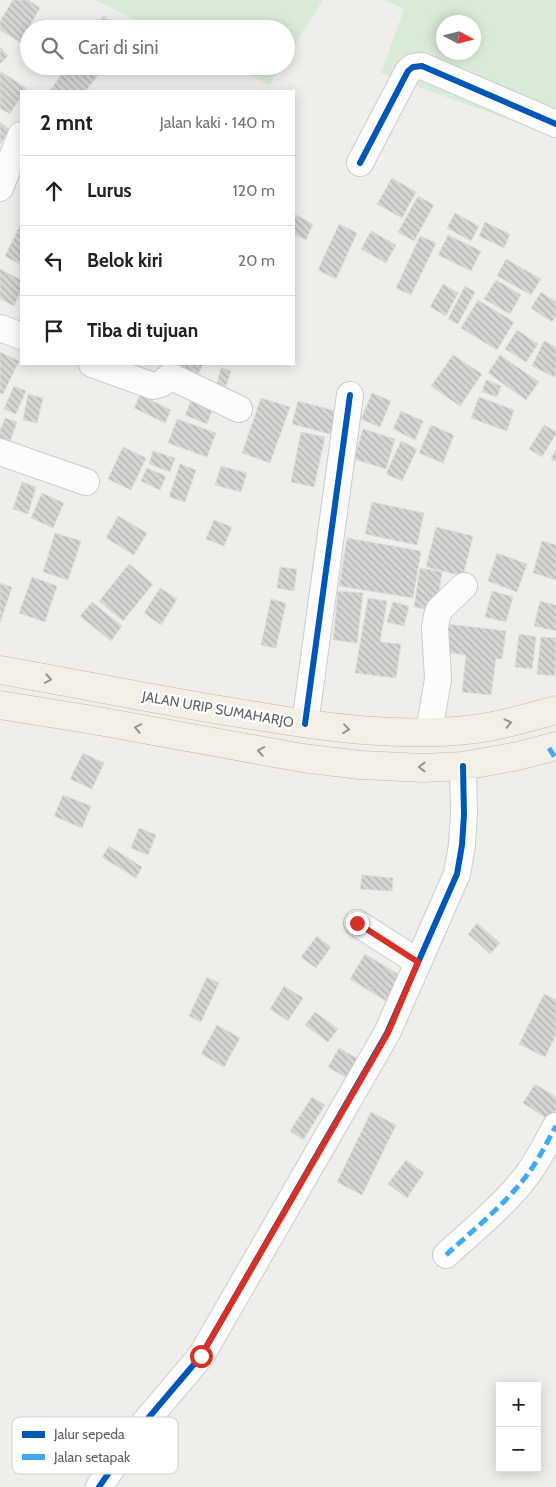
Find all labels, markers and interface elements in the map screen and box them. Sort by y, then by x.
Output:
north arrow [436,15,481,60]
search box [20,20,295,75]
icon: search [38,34,66,62]
text: Cari di sini [78,36,159,59]
text: 2 mnt [40,110,93,135]
text: Jalan kaki · 140 m [160,113,275,132]
icon: ahead [40,177,68,205]
text: Lurus [87,179,132,202]
text: 120 m [233,181,275,200]
icon: left [40,247,68,275]
text: Belok kiri [87,249,163,272]
text: 20 m [238,251,275,270]
icon: arrive [40,317,68,345]
text: Tiba di tujuan [87,319,198,342]
one-way arrow [44,673,52,683]
street label: JALAN URIP SUMAHARJO [140,687,295,731]
one-way arrow [503,718,512,729]
one-way arrow [343,723,351,734]
one-way arrow [133,724,142,734]
one-way arrow [256,746,265,756]
one-way arrow [418,762,426,772]
route end [346,912,369,935]
route start [190,1345,213,1368]
map controls [496,1382,541,1472]
button: + [496,1382,541,1427]
legend [12,1417,178,1474]
text: Jalur sepeda [53,1425,125,1443]
button: − [496,1427,541,1472]
text: Jalan setapak [53,1448,131,1466]

